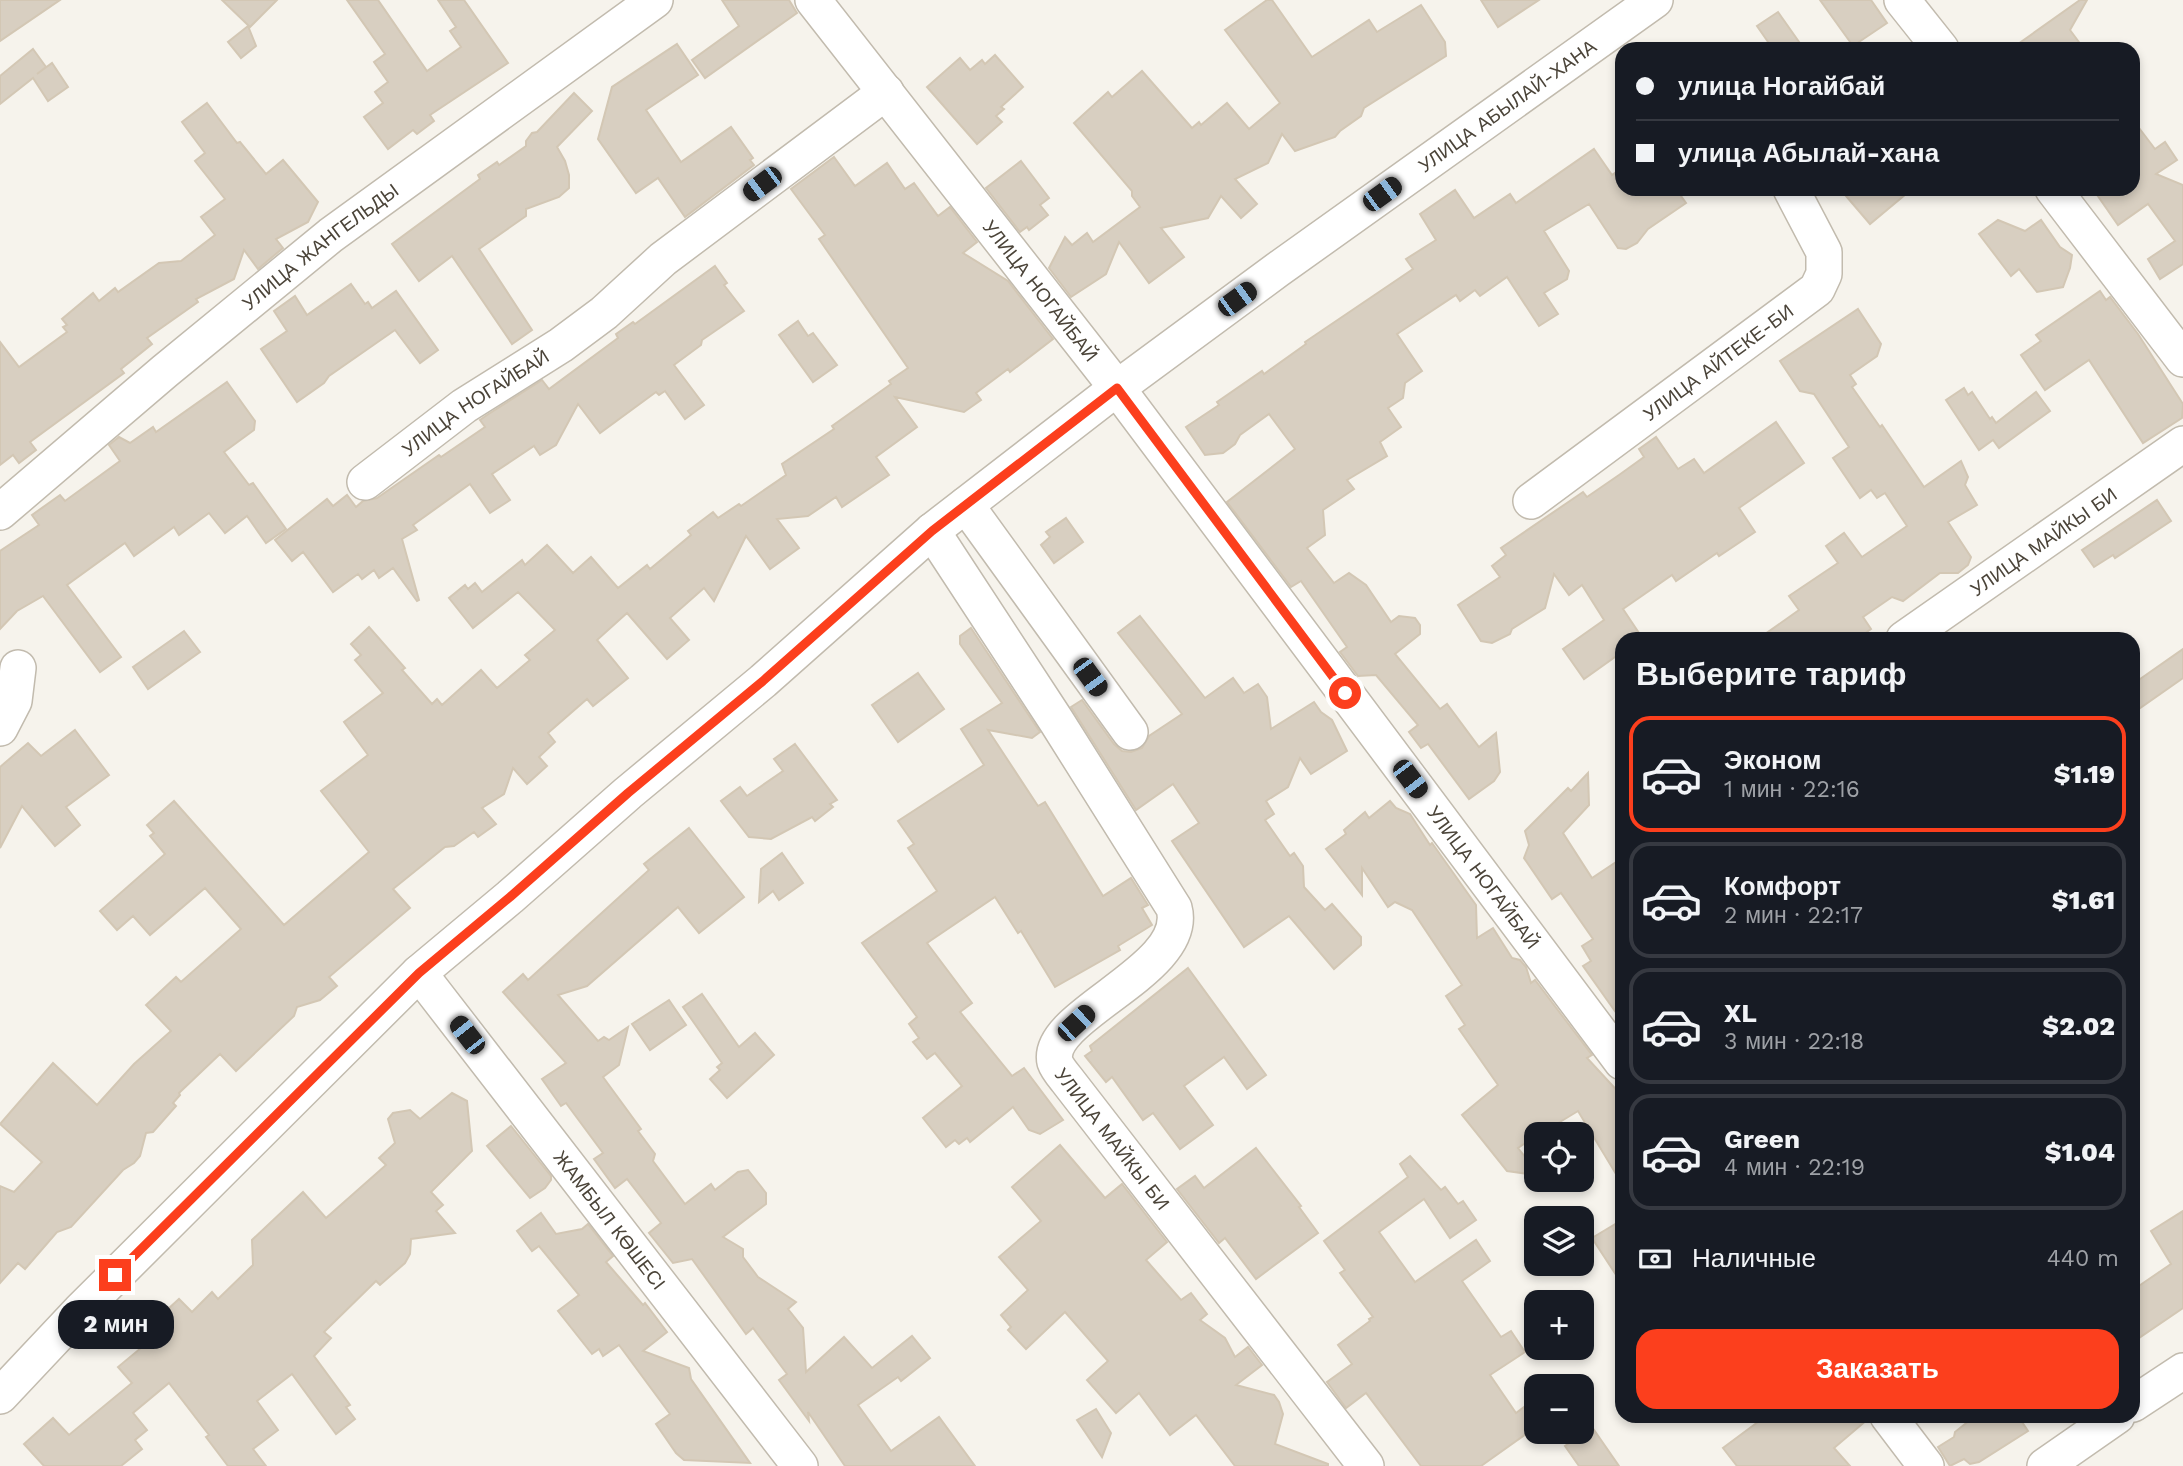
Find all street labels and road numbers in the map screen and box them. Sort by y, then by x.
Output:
street label: УЛИЦА АБЫЛАЙ-ХАНА [1414,34,1601,177]
street label: УЛИЦА ЖАНГЕЛЬДЫ [237,179,403,315]
street label: УЛИЦА НОГАЙБАЙ [978,215,1103,366]
street label: УЛИЦА АЙТЕКЕ-БИ [1639,299,1798,425]
street label: УЛИЦА НОГАЙБАЙ [397,344,553,461]
street label: УЛИЦА МАЙКЫ БИ [1966,482,2121,601]
street label: УЛИЦА НОГАЙБАЙ [1422,801,1545,953]
street label: УЛИЦА МАЙКЫ БИ [1050,1063,1175,1214]
street label: ЖАМБЫЛ КӨШЕСІ [549,1146,671,1294]

